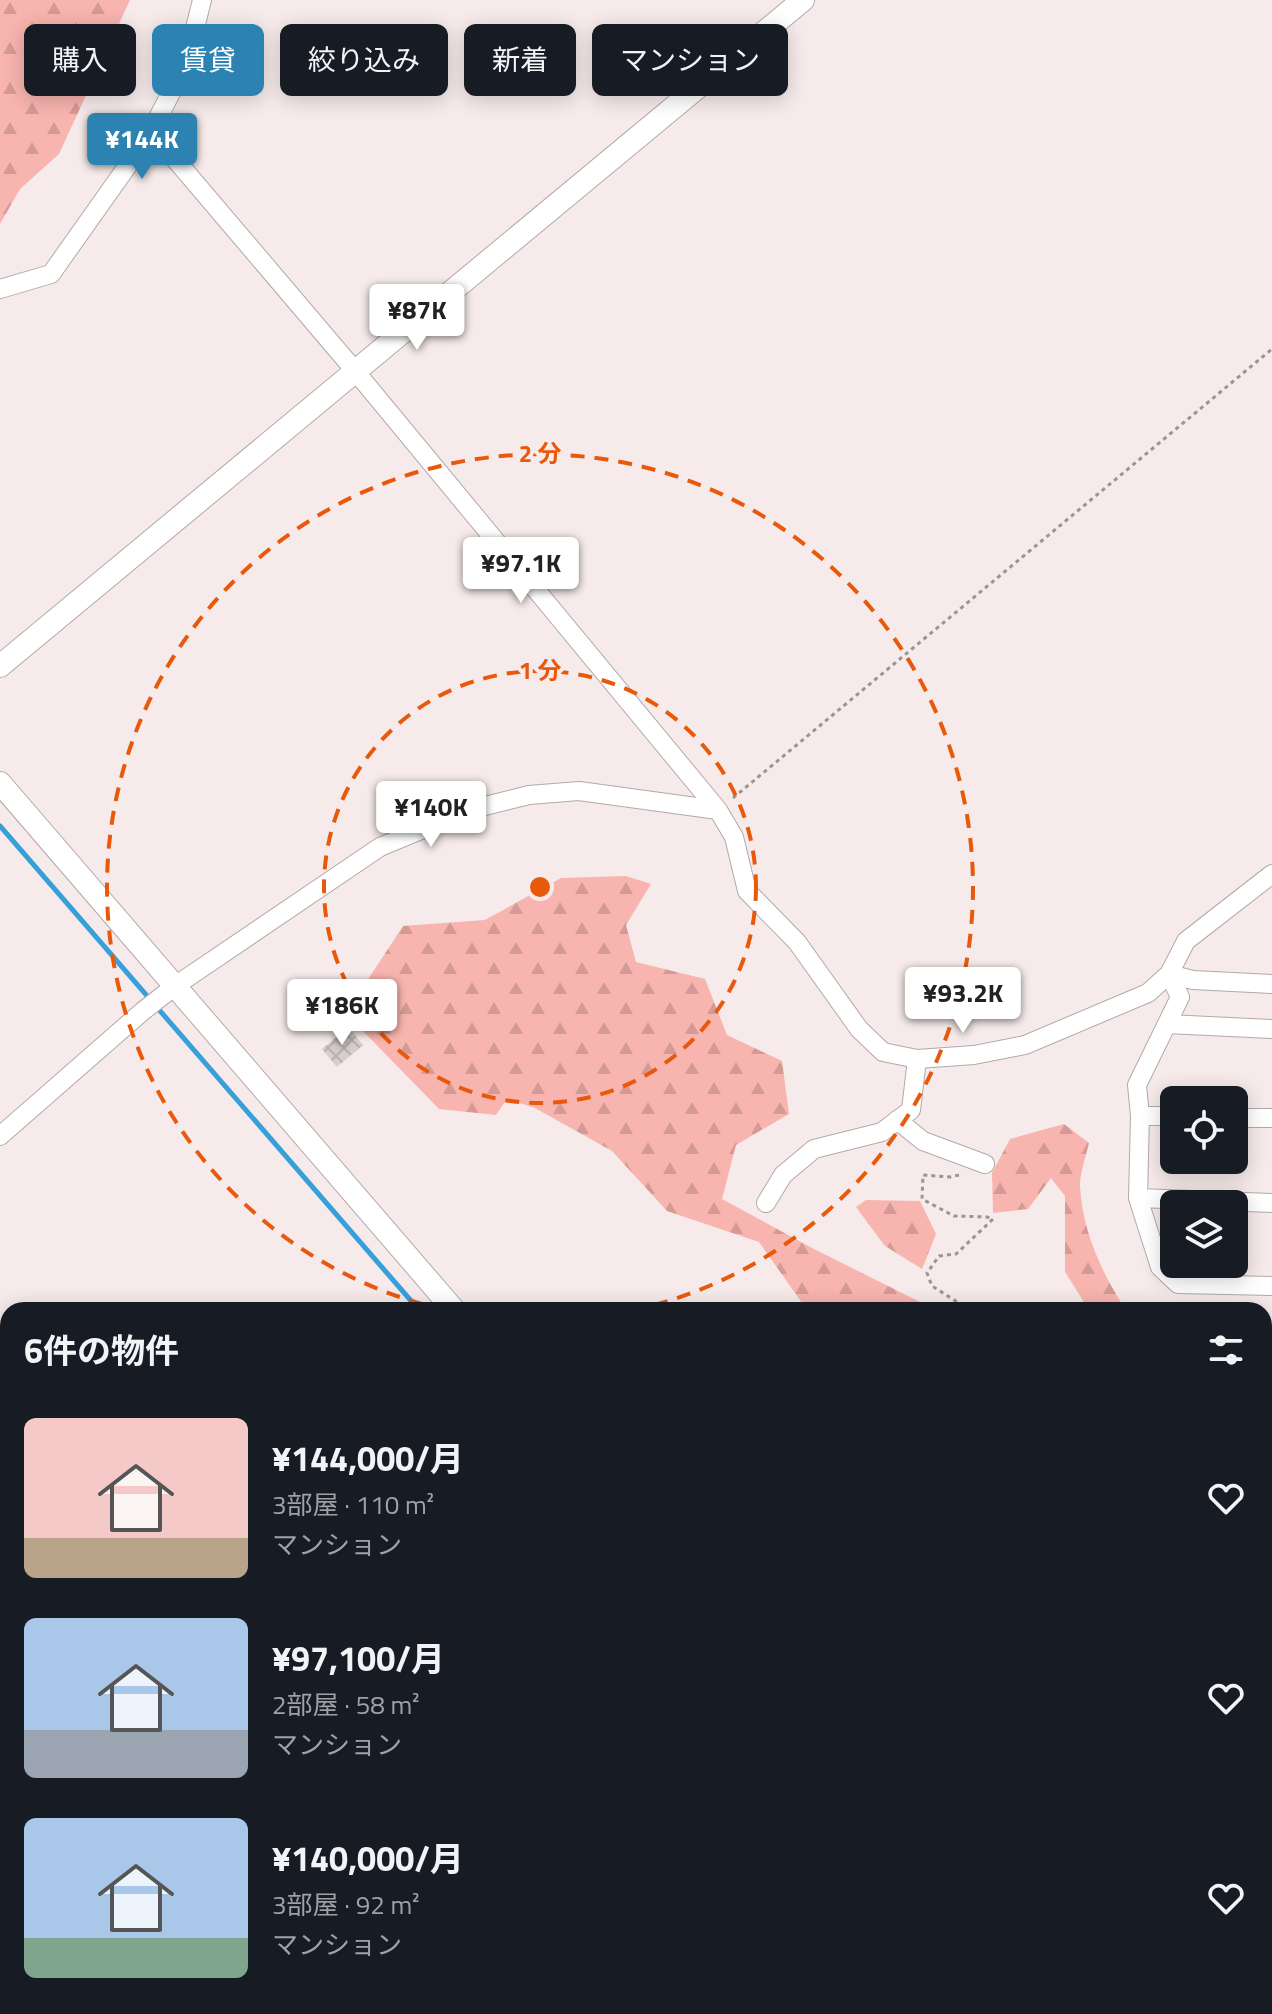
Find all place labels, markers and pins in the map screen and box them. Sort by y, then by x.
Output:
pin: ¥144K [86,113,198,181]
pin: ¥87K [370,284,464,352]
pin: ¥97.1K [456,537,586,605]
pin: ¥140K [375,781,487,849]
centre of rings [526,873,554,901]
pin: ¥93.2K [898,967,1028,1035]
pin: ¥186K [286,979,398,1047]

